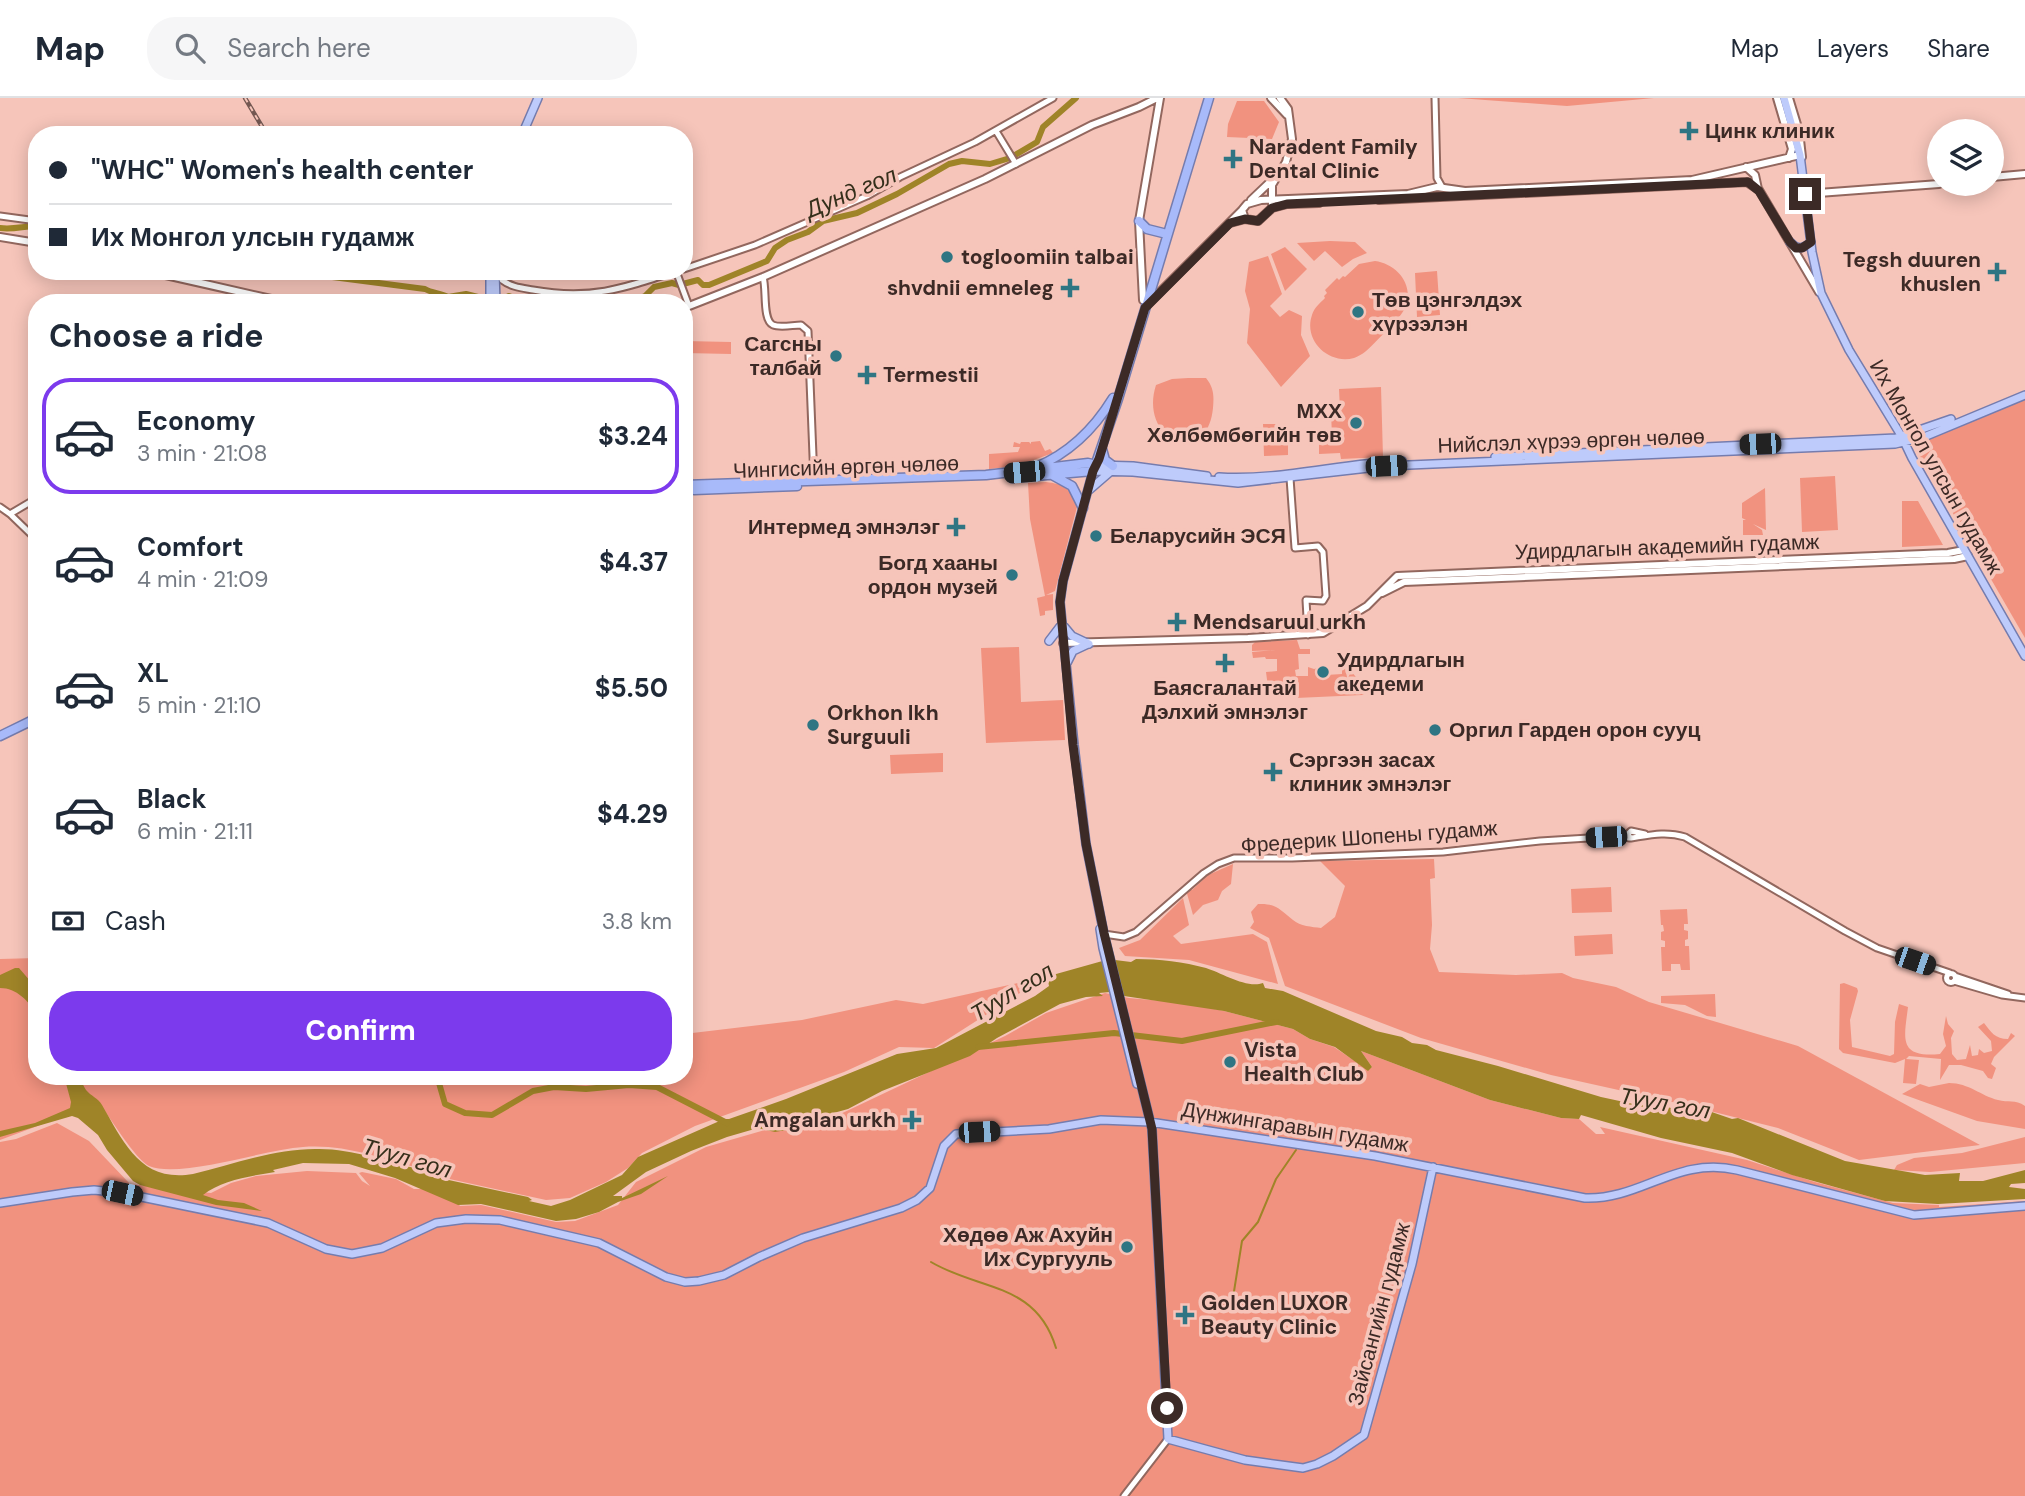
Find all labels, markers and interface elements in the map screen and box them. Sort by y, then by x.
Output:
search box [147,17,637,80]
text: Map [35,27,105,70]
icon: search [171,29,209,67]
text: Search here [227,31,371,65]
text: Map [1731,33,1779,64]
text: Layers [1817,33,1889,64]
text: Share [1927,33,1990,64]
place label: Цинк клиник [1705,117,1835,145]
map controls [1927,119,2004,196]
button: layers [1927,119,2004,196]
marker: Цинк клиник [1679,121,1699,141]
place label: Naradent Family Dental Clinic [1249,133,1418,185]
marker: Naradent Family Dental Clinic [1223,149,1243,169]
text: "WHC" Women's health center [91,153,473,187]
water label: Дунд гол [798,159,901,226]
route end [1789,178,1821,210]
text: Их Монгол улсын гудамж [91,220,414,254]
place label: togloomiin talbai [961,243,1134,271]
place label: Tegsh duuren khuslen [1843,246,1981,298]
marker: togloomiin talbai [939,249,955,265]
marker: Tegsh duuren khuslen [1987,262,2007,282]
place label: shvdnii emneleg [887,274,1054,302]
marker: shvdnii emneleg [1060,278,1080,298]
place label: Төв цэнгэлдэх хүрээлэн [1372,286,1523,338]
marker: Төв цэнгэлдэх хүрээлэн [1350,304,1366,320]
text: Choose a ride [49,315,264,357]
place label: Сагсны талбай [744,330,822,382]
marker: Сагсны талбай [828,348,844,364]
street label: Их Монгол улсын гудамж [1863,355,2009,579]
place label: Termestii [883,361,979,389]
marker: Termestii [857,365,877,385]
place label: МХХ Хөлбөмбөгийн төв [1147,397,1342,449]
text: Economy [137,404,255,438]
icon: car [53,405,116,468]
marker: МХХ Хөлбөмбөгийн төв [1348,415,1364,431]
text: $3.24 [598,419,668,453]
street label: Нийслэл хүрээ өргөн чөлөө [1437,422,1705,460]
car [1739,433,1782,455]
text: 3 min · 21:08 [137,438,268,468]
street label: Чингисийн өргөн чөлөө [733,449,959,485]
car [1365,454,1408,478]
car [1003,460,1046,484]
place label: Интермед эмнэлэг [748,513,940,541]
marker: Интермед эмнэлэг [946,517,966,537]
place label: Беларусийн ЭСЯ [1110,522,1286,550]
marker: Беларусийн ЭСЯ [1088,528,1104,544]
street label: Удирдлагын академийн гудамж [1514,528,1820,566]
text: Comfort [137,530,243,564]
icon: car [53,531,116,594]
text: $4.37 [599,545,668,579]
place label: Богд хааны ордон музей [868,549,998,601]
text: 4 min · 21:09 [137,564,268,594]
marker: Богд хааны ордон музей [1004,567,1020,583]
place label: Mendsaruul urkh [1193,608,1366,636]
marker: Mendsaruul urkh [1167,612,1187,632]
place label: Удирдлагын акедеми [1337,646,1465,698]
marker: Баясгалантай Дэлхий эмнэлэг [1215,653,1235,673]
text: XL [137,656,169,690]
icon: car [53,657,116,720]
marker: Удирдлагын акедеми [1315,664,1331,680]
text: $5.50 [595,671,668,705]
place label: Баясгалантай Дэлхий эмнэлэг [1142,674,1308,726]
text: 5 min · 21:10 [137,690,261,720]
place label: Orkhon Ikh Surguuli [827,699,939,751]
place label: Оргил Гарден орон сууц [1449,716,1700,744]
marker: Orkhon Ikh Surguuli [805,717,821,733]
marker: Оргил Гарден орон сууц [1427,722,1443,738]
place label: Сэргээн засах клиник эмнэлэг [1289,746,1452,798]
marker: Сэргээн засах клиник эмнэлэг [1263,762,1283,782]
text: Black [137,782,207,816]
icon: car [53,783,116,846]
text: $4.29 [597,797,668,831]
street label: Фредерик Шопены гудамж [1240,814,1498,860]
text: 6 min · 21:11 [137,816,253,846]
car [1585,825,1628,849]
icon: cash [49,902,87,940]
text: Cash [105,904,166,938]
text: 3.8 km [602,906,672,936]
car [1892,944,1939,978]
water label: Туул гол [965,955,1059,1029]
button: Confirm [49,991,672,1071]
place label: Vista Health Club [1244,1036,1364,1088]
marker: Vista Health Club [1222,1054,1238,1070]
water label: Туул гол [1617,1080,1713,1126]
street label: Дүнжингаравын гудамж [1180,1095,1410,1159]
place label: Amgalan urkh [754,1106,896,1134]
marker: Amgalan urkh [902,1110,922,1130]
car [958,1120,1001,1144]
water label: Туул гол [359,1131,455,1185]
car [100,1178,145,1208]
street label: Зайсангийн гудамж [1341,1220,1417,1408]
place label: Хөдөө Аж Ахуйн Их Сургууль [943,1221,1113,1273]
marker: Хөдөө Аж Ахуйн Их Сургууль [1119,1239,1135,1255]
place label: Golden LUXOR Beauty Clinic [1201,1289,1348,1341]
marker: Golden LUXOR Beauty Clinic [1175,1305,1195,1325]
route start [1151,1392,1183,1424]

